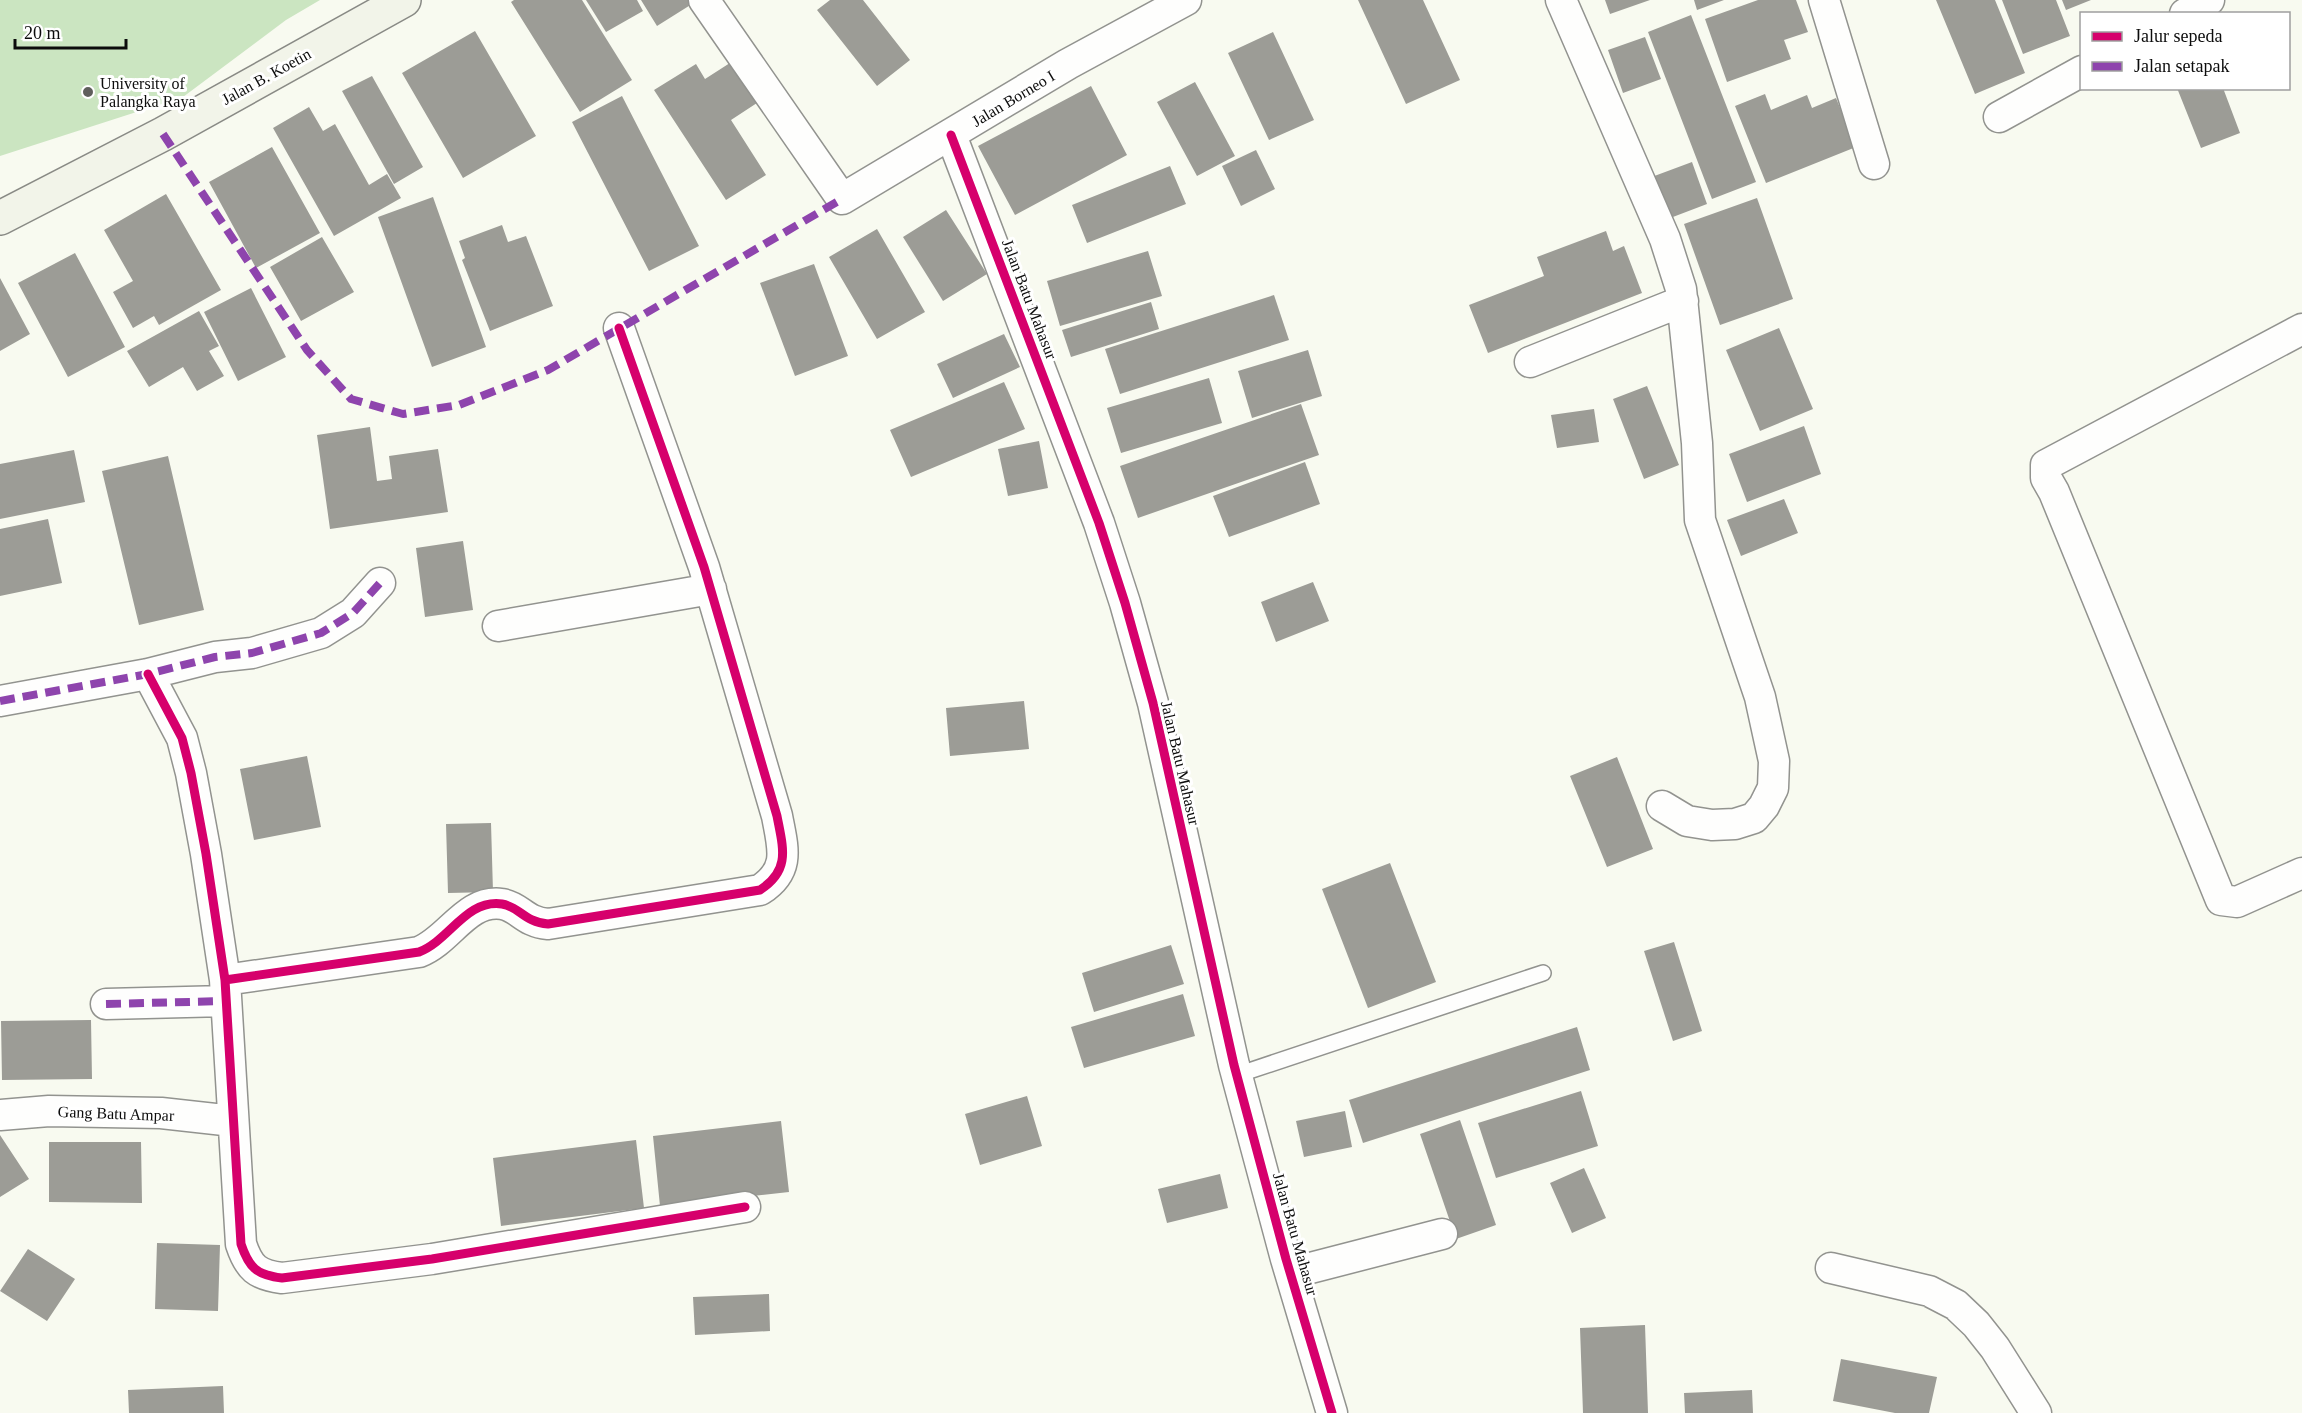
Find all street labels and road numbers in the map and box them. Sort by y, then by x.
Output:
street label: Jalan B. Koetin [219,45,314,108]
street label: Jalan Borneo I [969,67,1058,130]
street label: Jalan Batu Mahasur [999,237,1060,362]
street label: Jalan Batu Mahasur [1158,699,1203,828]
street label: Gang Batu Ampar [57,1103,175,1125]
street label: Jalan Batu Mahasur [1270,1171,1321,1298]

